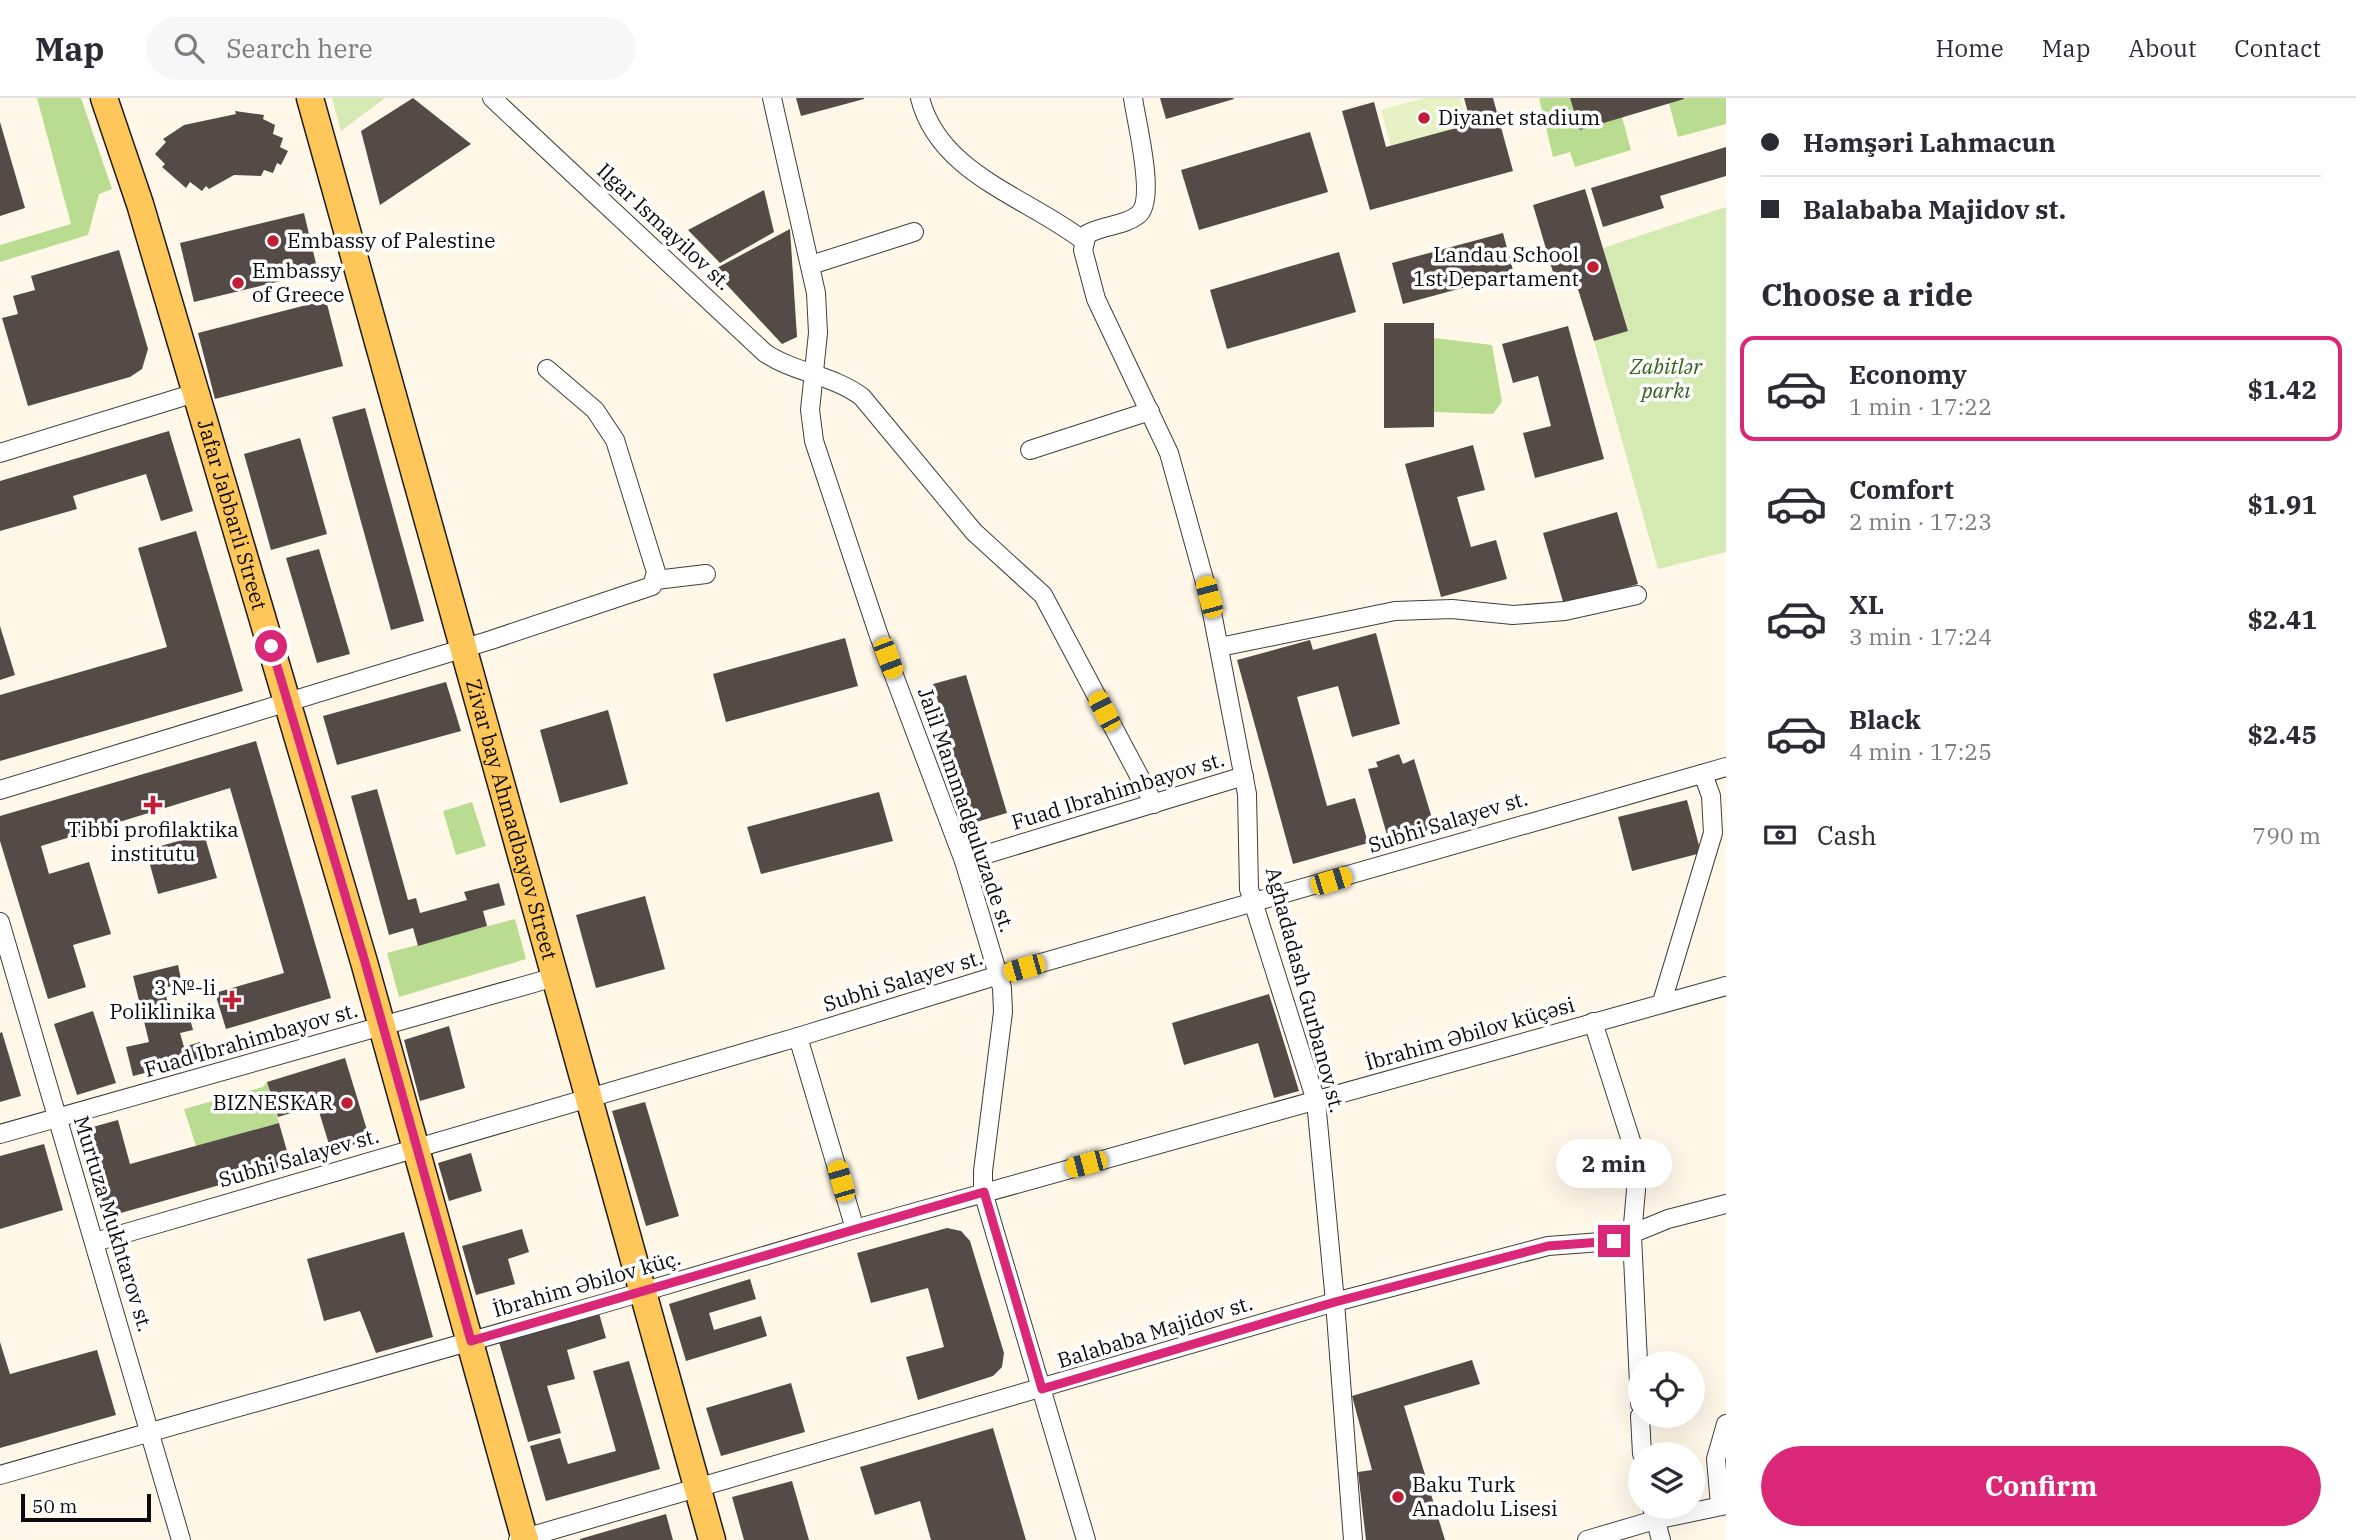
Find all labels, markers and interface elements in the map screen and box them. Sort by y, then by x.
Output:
search box [146,17,636,80]
text: Map [35,27,104,70]
icon: search [170,29,208,67]
text: Search here [226,31,373,65]
text: Home [1936,32,2004,64]
text: Map [2042,32,2090,64]
text: About [2128,32,2196,64]
text: Contact [2234,32,2321,64]
place label: Diyanet stadium [1438,103,1600,131]
marker: Diyanet stadium [1416,110,1432,126]
text: Həmşəri Lahmacun [1803,125,2056,159]
street label: Ilgar Ismayilov st. [591,157,738,296]
text: Balababa Majidov st. [1803,192,2066,226]
place label: Embassy of Palestine [287,226,495,254]
marker: Embassy of Palestine [265,233,281,249]
place label: Landau School 1st Departament [1413,240,1579,292]
place label: Embassy of Greece [252,256,345,308]
marker: Landau School 1st Departament [1585,259,1601,275]
text: Choose a ride [1761,273,1973,315]
marker: Embassy of Greece [230,275,246,291]
park label: Zabitlər parkı [1629,352,1703,404]
icon: car [1765,357,1828,420]
text: Economy [1849,357,1967,391]
text: $1.42 [2247,372,2317,406]
text: 1 min · 17:22 [1849,391,1992,421]
street label: Jafar Jabbarli Street [191,416,274,613]
icon: car [1765,472,1828,535]
text: Comfort [1849,472,1954,506]
text: $1.91 [2247,487,2317,521]
text: 2 min · 17:23 [1849,506,1992,536]
car [1194,574,1225,620]
icon: car [1765,587,1828,650]
text: XL [1849,587,1884,621]
text: $2.41 [2247,602,2317,636]
text: 3 min · 17:24 [1849,621,1992,651]
route start [255,630,287,662]
car [871,635,906,681]
street label: Zivar bay Ahmadbayov Street [460,676,565,963]
street label: Jalil Mammadguluzade st. [912,684,1022,936]
car [1085,688,1124,734]
icon: car [1765,702,1828,765]
text: Black [1849,702,1921,736]
text: $2.45 [2247,717,2317,751]
text: 4 min · 17:25 [1849,736,1992,766]
street label: Fuad Ibrahimbayov st. [1008,744,1228,836]
street label: Subhi Salayev st. [1364,783,1531,859]
marker: Tibbi profilaktika institutu [143,795,163,815]
place label: Tibbi profilaktika institutu [67,815,239,867]
icon: cash [1761,816,1799,854]
text: Cash [1817,818,1877,852]
text: 790 m [2252,820,2321,850]
street label: Aghadadash Gurbanov st. [1260,864,1352,1116]
car [1308,865,1355,897]
street label: Subhi Salayev st. [819,942,986,1018]
car [1001,952,1048,984]
place label: 3 №-li Poliklinika [110,973,216,1025]
marker: 3 №-li Poliklinika [222,990,242,1010]
street label: İbrahim Əbilov küçəsi [1362,990,1578,1076]
street label: Fuad Ibrahimbayov st. [141,995,361,1083]
place label: BIZNESKAR [213,1088,333,1116]
marker: BIZNESKAR [339,1095,355,1111]
street label: Murtuza Mukhtarov st. [68,1112,160,1335]
street label: Subhi Salayev st. [215,1121,382,1193]
callout: 2 min [1556,1140,1672,1188]
car [1063,1148,1110,1180]
text: 2 min [1582,1148,1646,1178]
car [826,1158,857,1204]
route end [1598,1225,1630,1257]
street label: İbrahim Əbilov küç. [490,1243,684,1323]
street label: Balababa Majidov st. [1054,1288,1256,1374]
map controls [1628,1351,1705,1519]
button: locate [1628,1351,1705,1428]
button: layers [1628,1442,1705,1519]
button: Confirm [1761,1446,2321,1526]
place label: Baku Turk Anadolu Lisesi [1412,1470,1558,1522]
marker: Baku Turk Anadolu Lisesi [1390,1489,1406,1505]
scale bar [21,1491,150,1523]
text: 50 m [32,1494,77,1518]

